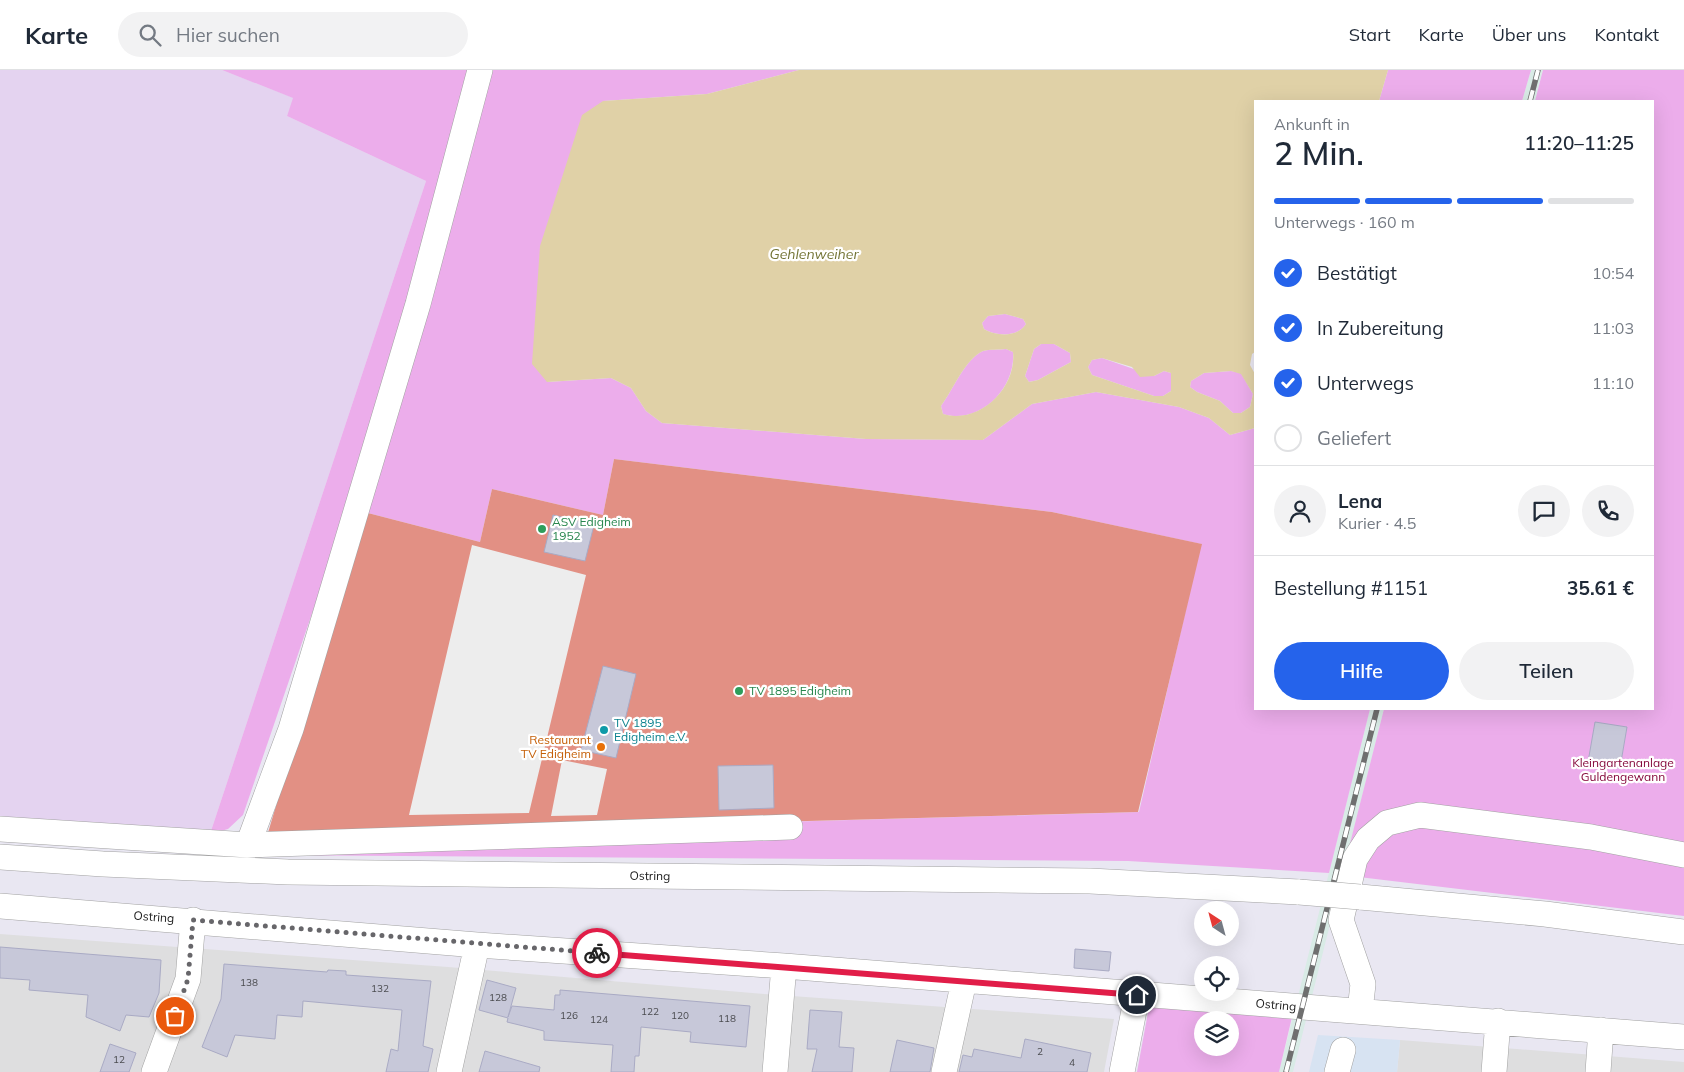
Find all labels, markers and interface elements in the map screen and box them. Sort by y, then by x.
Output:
search box [118,12,468,57]
text: Karte [25,20,88,50]
icon: search [136,21,164,49]
text: Hier suchen [176,23,280,47]
text: Start [1349,23,1390,46]
text: Karte [1418,23,1464,46]
text: Über uns [1492,23,1567,46]
text: Kontakt [1595,23,1659,46]
text: Ankunft in [1274,114,1350,134]
text: 11:20–11:25 [1524,131,1634,155]
text: 2 Min. [1274,133,1364,173]
text: Unterwegs · 160 m [1274,212,1415,232]
water label: Gehlenweiher [769,245,859,263]
icon: check [1274,259,1302,287]
text: Bestätigt [1317,261,1397,285]
text: 10:54 [1592,263,1634,283]
icon: check [1274,314,1302,342]
text: In Zubereitung [1317,316,1444,340]
text: 11:03 [1592,318,1634,338]
icon: check [1274,369,1302,397]
text: Unterwegs [1317,371,1414,395]
text: 11:10 [1592,373,1634,393]
text: Geliefert [1317,426,1391,450]
button: person [1274,485,1326,537]
button: chat [1518,485,1570,537]
button: phone [1582,485,1634,537]
text: Lena [1338,489,1382,513]
text: Kurier · 4.5 [1338,513,1416,533]
place label: ASV Edigheim 1952 [552,514,631,543]
marker: ASV Edigheim 1952 [536,523,548,535]
text: Bestellung #1151 [1274,576,1428,600]
text: 35.61 € [1567,576,1634,600]
button: Hilfe [1274,642,1449,700]
button: Teilen [1459,642,1634,700]
place label: TV 1895 Edigheim [749,683,851,698]
marker: TV 1895 Edigheim [733,685,745,697]
place label: TV 1895 Edigheim e.V. [614,715,688,744]
marker: TV 1895 Edigheim e.V. [598,724,610,736]
place label: Restaurant TV Edigheim [521,732,591,761]
marker: Restaurant TV Edigheim [595,741,607,753]
park label: Kleingartenanlage Guldengewann [1572,755,1674,784]
street label: Ostring [629,868,671,883]
north arrow [1194,901,1239,946]
map controls [1194,901,1239,1056]
street label: Ostring [133,908,175,925]
courier [572,928,622,978]
icon: bike [583,939,611,967]
button: locate [1194,956,1239,1001]
pin [1116,974,1158,1016]
house number: 138 [240,976,258,989]
icon: home [1123,981,1151,1009]
house number: 132 [371,982,389,995]
house number: 128 [489,991,507,1004]
pin [154,995,196,1037]
street label: Ostring [1255,995,1297,1014]
icon: bag [161,1002,189,1030]
house number: 122 [641,1005,659,1018]
house number: 126 [560,1009,578,1022]
house number: 120 [671,1009,689,1022]
button: layers [1194,1011,1239,1056]
house number: 118 [718,1012,736,1025]
house number: 124 [590,1013,608,1026]
house number: 2 [1037,1045,1043,1058]
house number: 12 [113,1053,125,1066]
house number: 4 [1069,1056,1075,1069]

